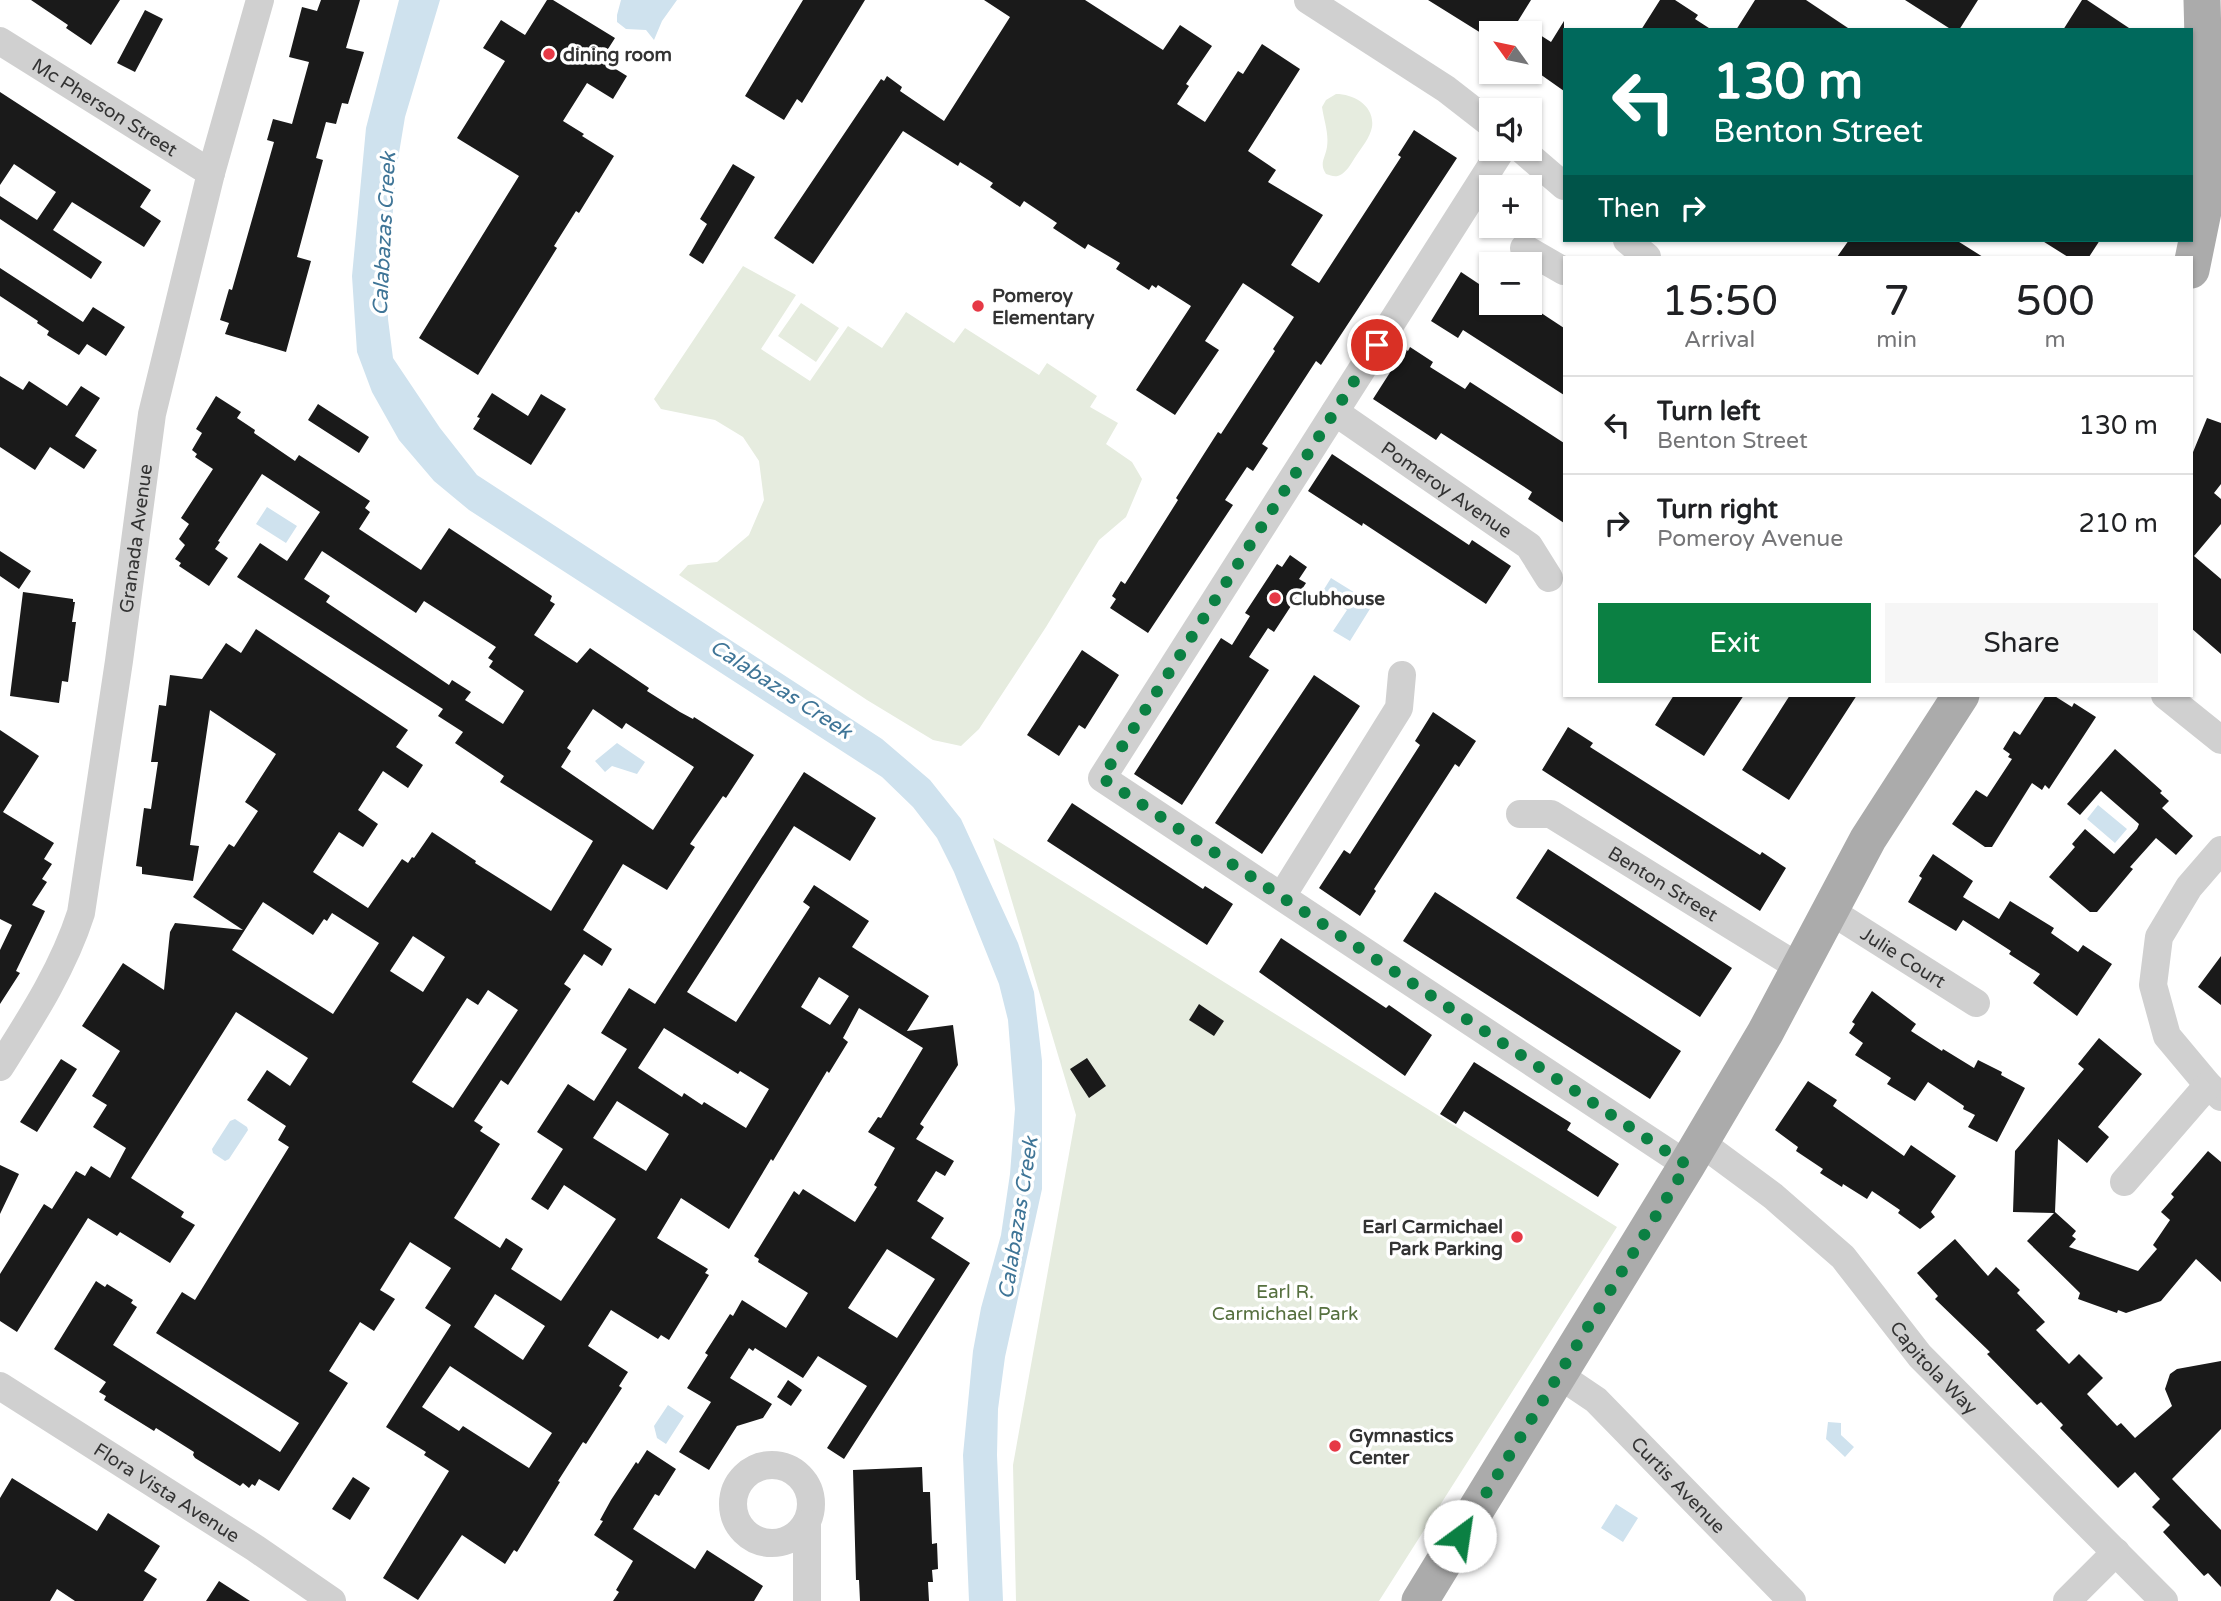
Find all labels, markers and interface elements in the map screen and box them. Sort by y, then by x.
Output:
north arrow [1479,21,1542,84]
map controls [1479,21,1542,315]
place label: dining room [563,44,672,67]
marker: dining room [541,46,557,62]
text: 130 m [1713,53,1863,112]
street label: Mc Pherson Street [28,54,181,161]
icon: left [1598,56,1689,147]
button: sound [1479,98,1542,161]
text: Benton Street [1713,113,1923,151]
water label: Calabazas Creek [368,150,401,316]
button: + [1479,175,1542,238]
icon: right [1674,189,1712,227]
text: Then [1598,193,1660,224]
button: − [1479,252,1542,315]
text: 15:50 [1661,276,1778,327]
text: 7 [1883,276,1910,327]
text: 500 [2015,276,2095,327]
place label: Pomeroy Elementary [992,285,1095,330]
marker: Pomeroy Elementary [970,298,986,314]
pin [1347,315,1407,375]
icon: arrive [1358,326,1396,364]
text: Arrival [1684,326,1755,354]
text: min [1876,326,1917,354]
text: m [2044,326,2066,354]
text: Turn left [1657,396,1760,427]
icon: left [1598,406,1636,444]
text: 130 m [2078,410,2158,441]
text: Benton Street [1657,427,1808,455]
street label: Pomeroy Avenue [1377,437,1516,543]
street label: Granada Avenue [116,463,157,615]
text: Turn right [1657,494,1778,525]
icon: right [1598,504,1636,542]
text: 210 m [2078,508,2158,539]
text: Pomeroy Avenue [1657,525,1843,553]
place label: Clubhouse [1289,588,1385,610]
marker: Clubhouse [1267,590,1283,606]
button: Exit [1598,603,1871,683]
button: Share [1885,603,2158,683]
water label: Calabazas Creek [705,634,857,745]
street label: Benton Street [1604,842,1722,926]
street label: Julie Court [1856,923,1949,993]
water label: Calabazas Creek [993,1134,1044,1301]
place label: Earl Carmichael Park Parking [1362,1216,1503,1261]
marker: Earl Carmichael Park Parking [1509,1229,1525,1245]
park label: Earl R. Carmichael Park [1212,1281,1358,1325]
street label: Capitola Way [1885,1317,1982,1419]
place label: Gymnastics Center [1349,1425,1454,1469]
street label: Curtis Avenue [1626,1433,1730,1538]
marker: Gymnastics Center [1327,1438,1343,1454]
street label: Flora Vista Avenue [90,1439,244,1547]
position arrow [1423,1499,1497,1573]

